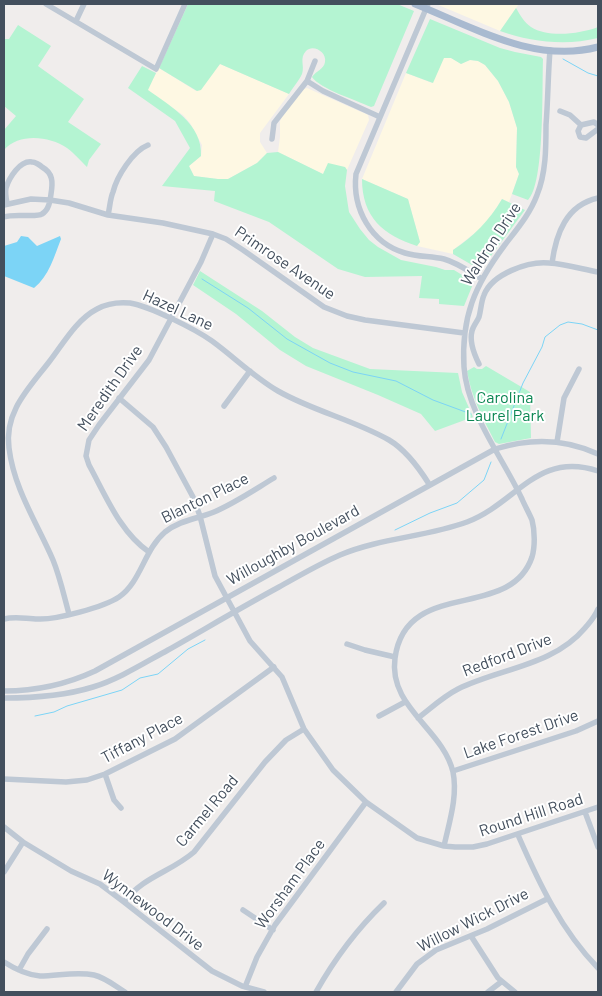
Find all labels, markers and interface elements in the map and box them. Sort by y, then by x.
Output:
street label: Waldron Drive [457,199,525,289]
street label: Primrose Avenue [231,222,339,304]
street label: Hazel Lane [140,285,216,335]
street label: Meredith Drive [73,341,147,435]
park label: Carolina Laurel Park [466,388,544,426]
street label: Blanton Place [158,469,252,527]
street label: Willoughby Boulevard [223,501,363,589]
street label: Redford Drive [460,629,554,681]
street label: Lake Forest Drive [461,705,581,763]
street label: Tiffany Place [98,709,186,767]
street label: Carmel Road [172,771,242,851]
street label: Round Hill Road [477,789,585,841]
street label: Worsham Place [251,835,329,933]
street label: Wynnewood Drive [98,865,208,955]
street label: Willow Wick Drive [414,884,532,956]

